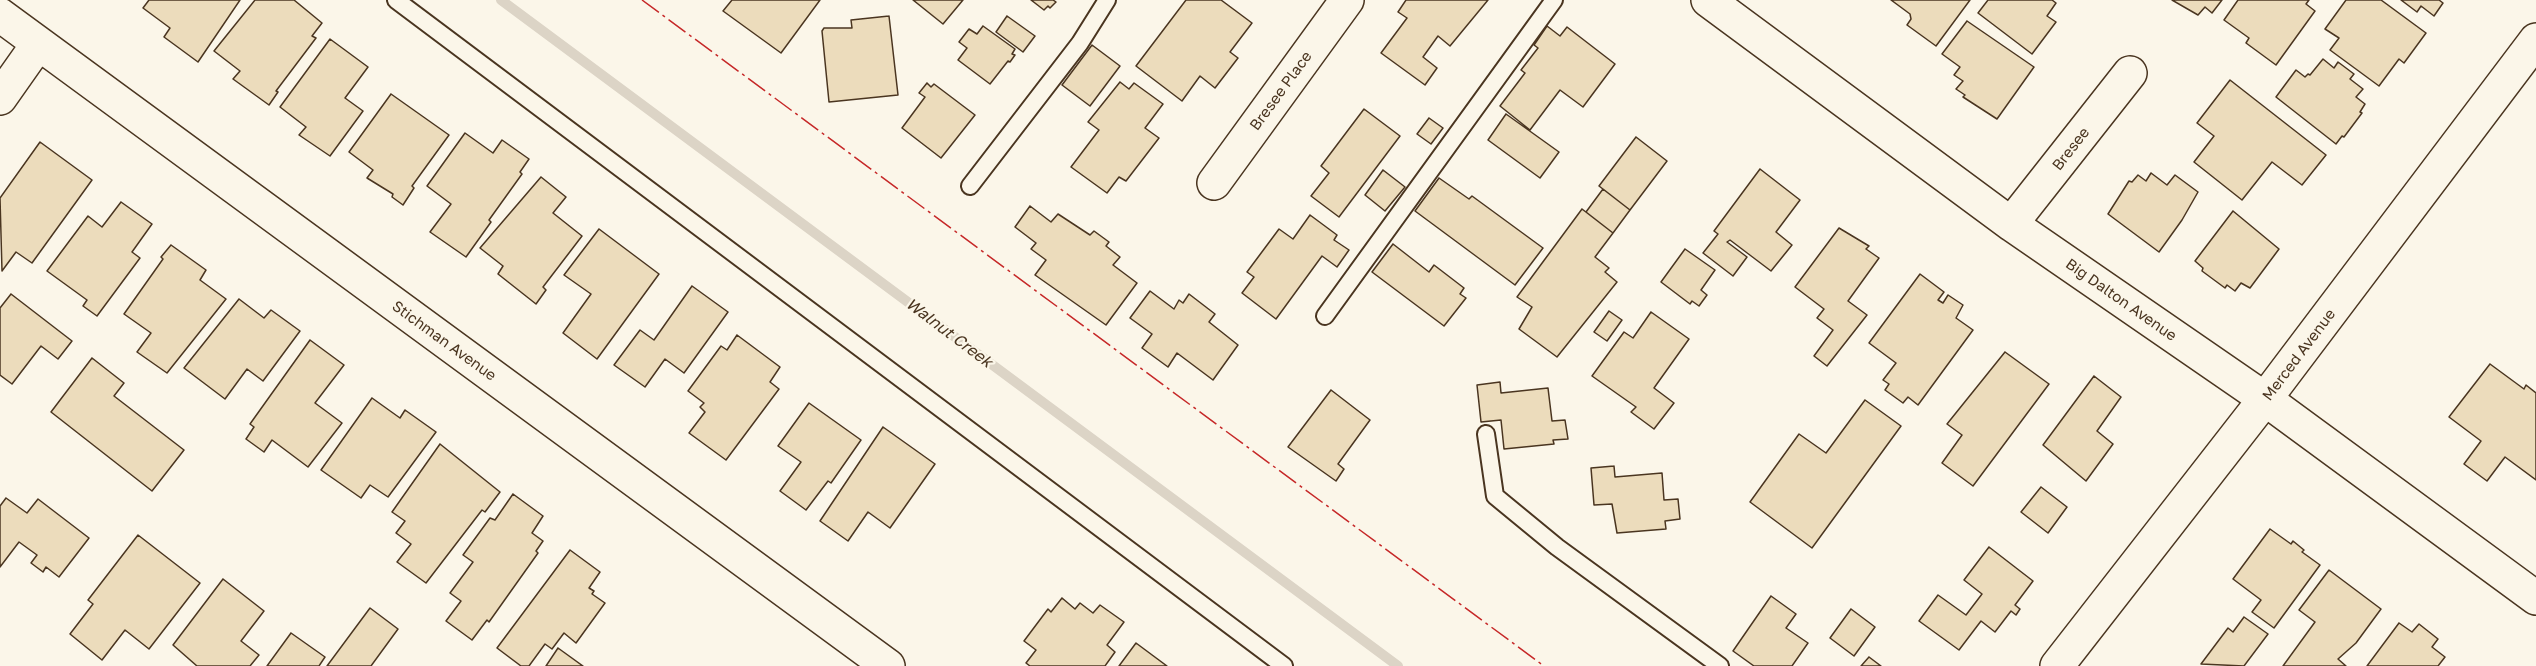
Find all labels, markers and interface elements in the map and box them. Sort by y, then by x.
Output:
street label: Bresee Place [1246,48,1316,134]
street label: Bresee [2049,124,2093,174]
street label: Big Dalton Avenue [2062,255,2180,345]
water label: Walnut Creek [902,294,996,372]
street label: Stichman Avenue [388,297,500,385]
street label: Merced Avenue [2259,306,2339,404]

